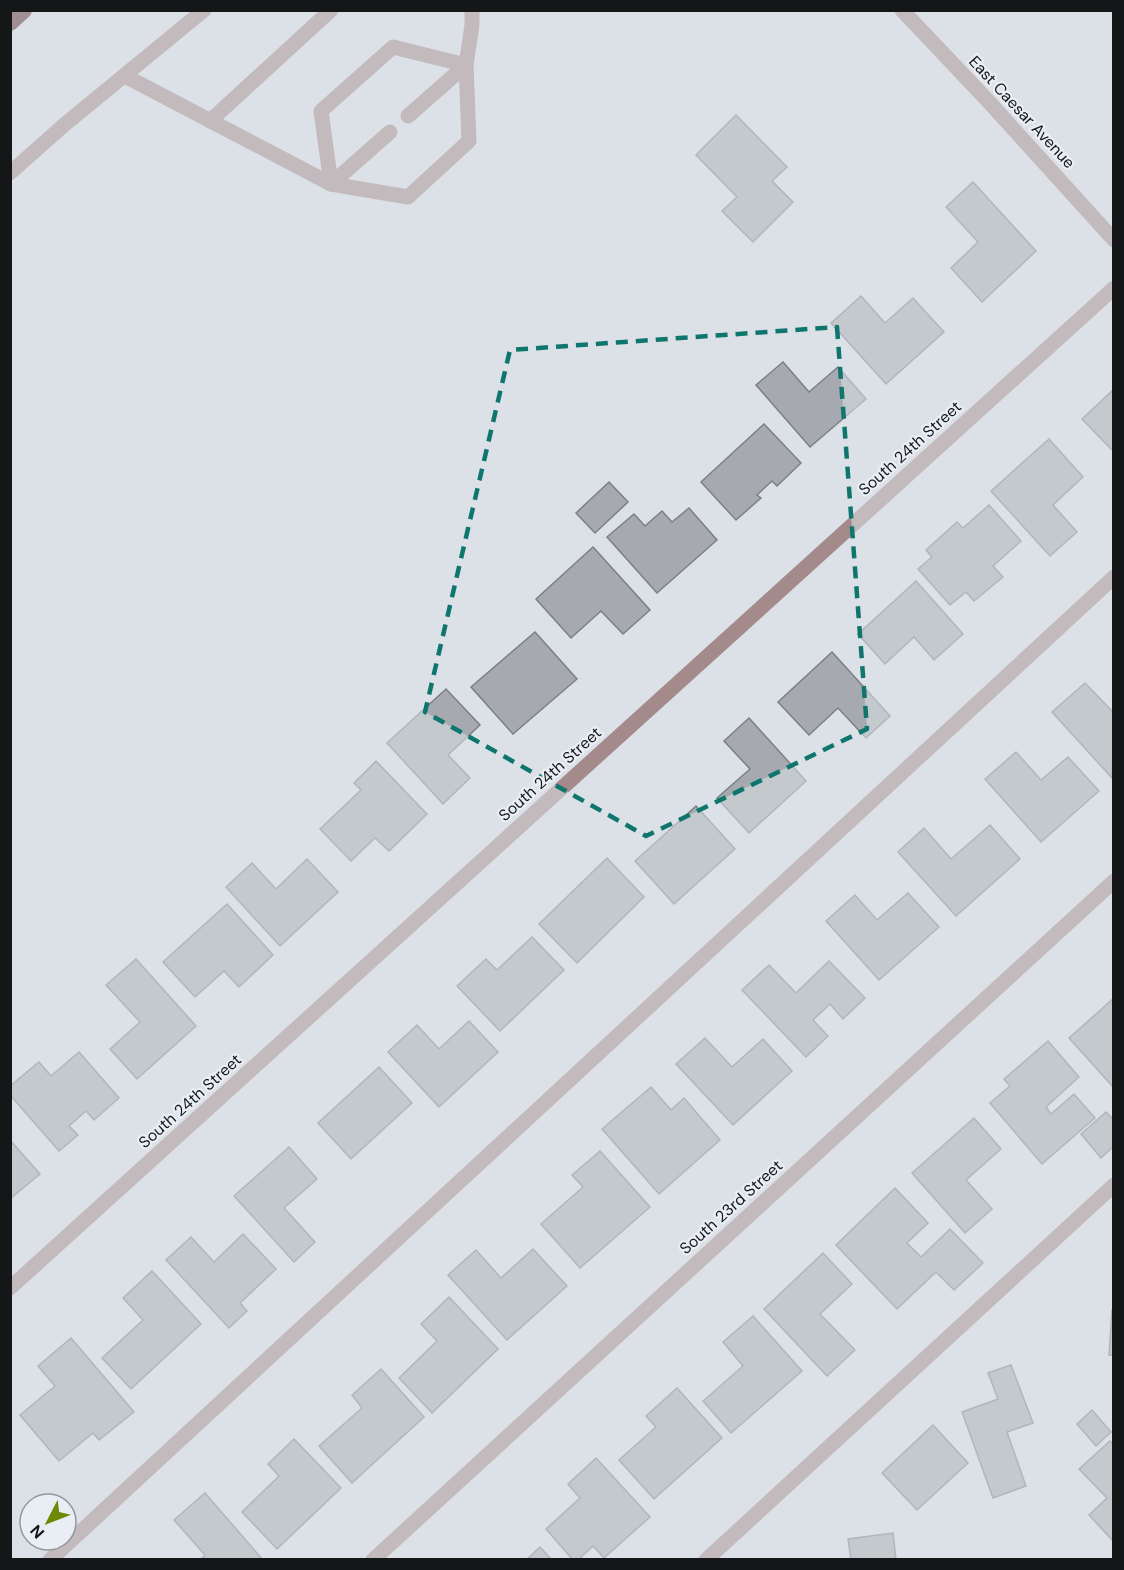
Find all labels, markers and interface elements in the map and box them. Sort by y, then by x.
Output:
street label: East Caesar Avenue [964,51,1080,173]
street label: South 24th Street [854,396,966,500]
street label: South 24th Street [494,722,606,826]
street label: South 24th Street [134,1049,246,1153]
street label: South 23rd Street [675,1155,787,1259]
north arrow [18,1492,78,1552]
text: N [26,1520,49,1543]

